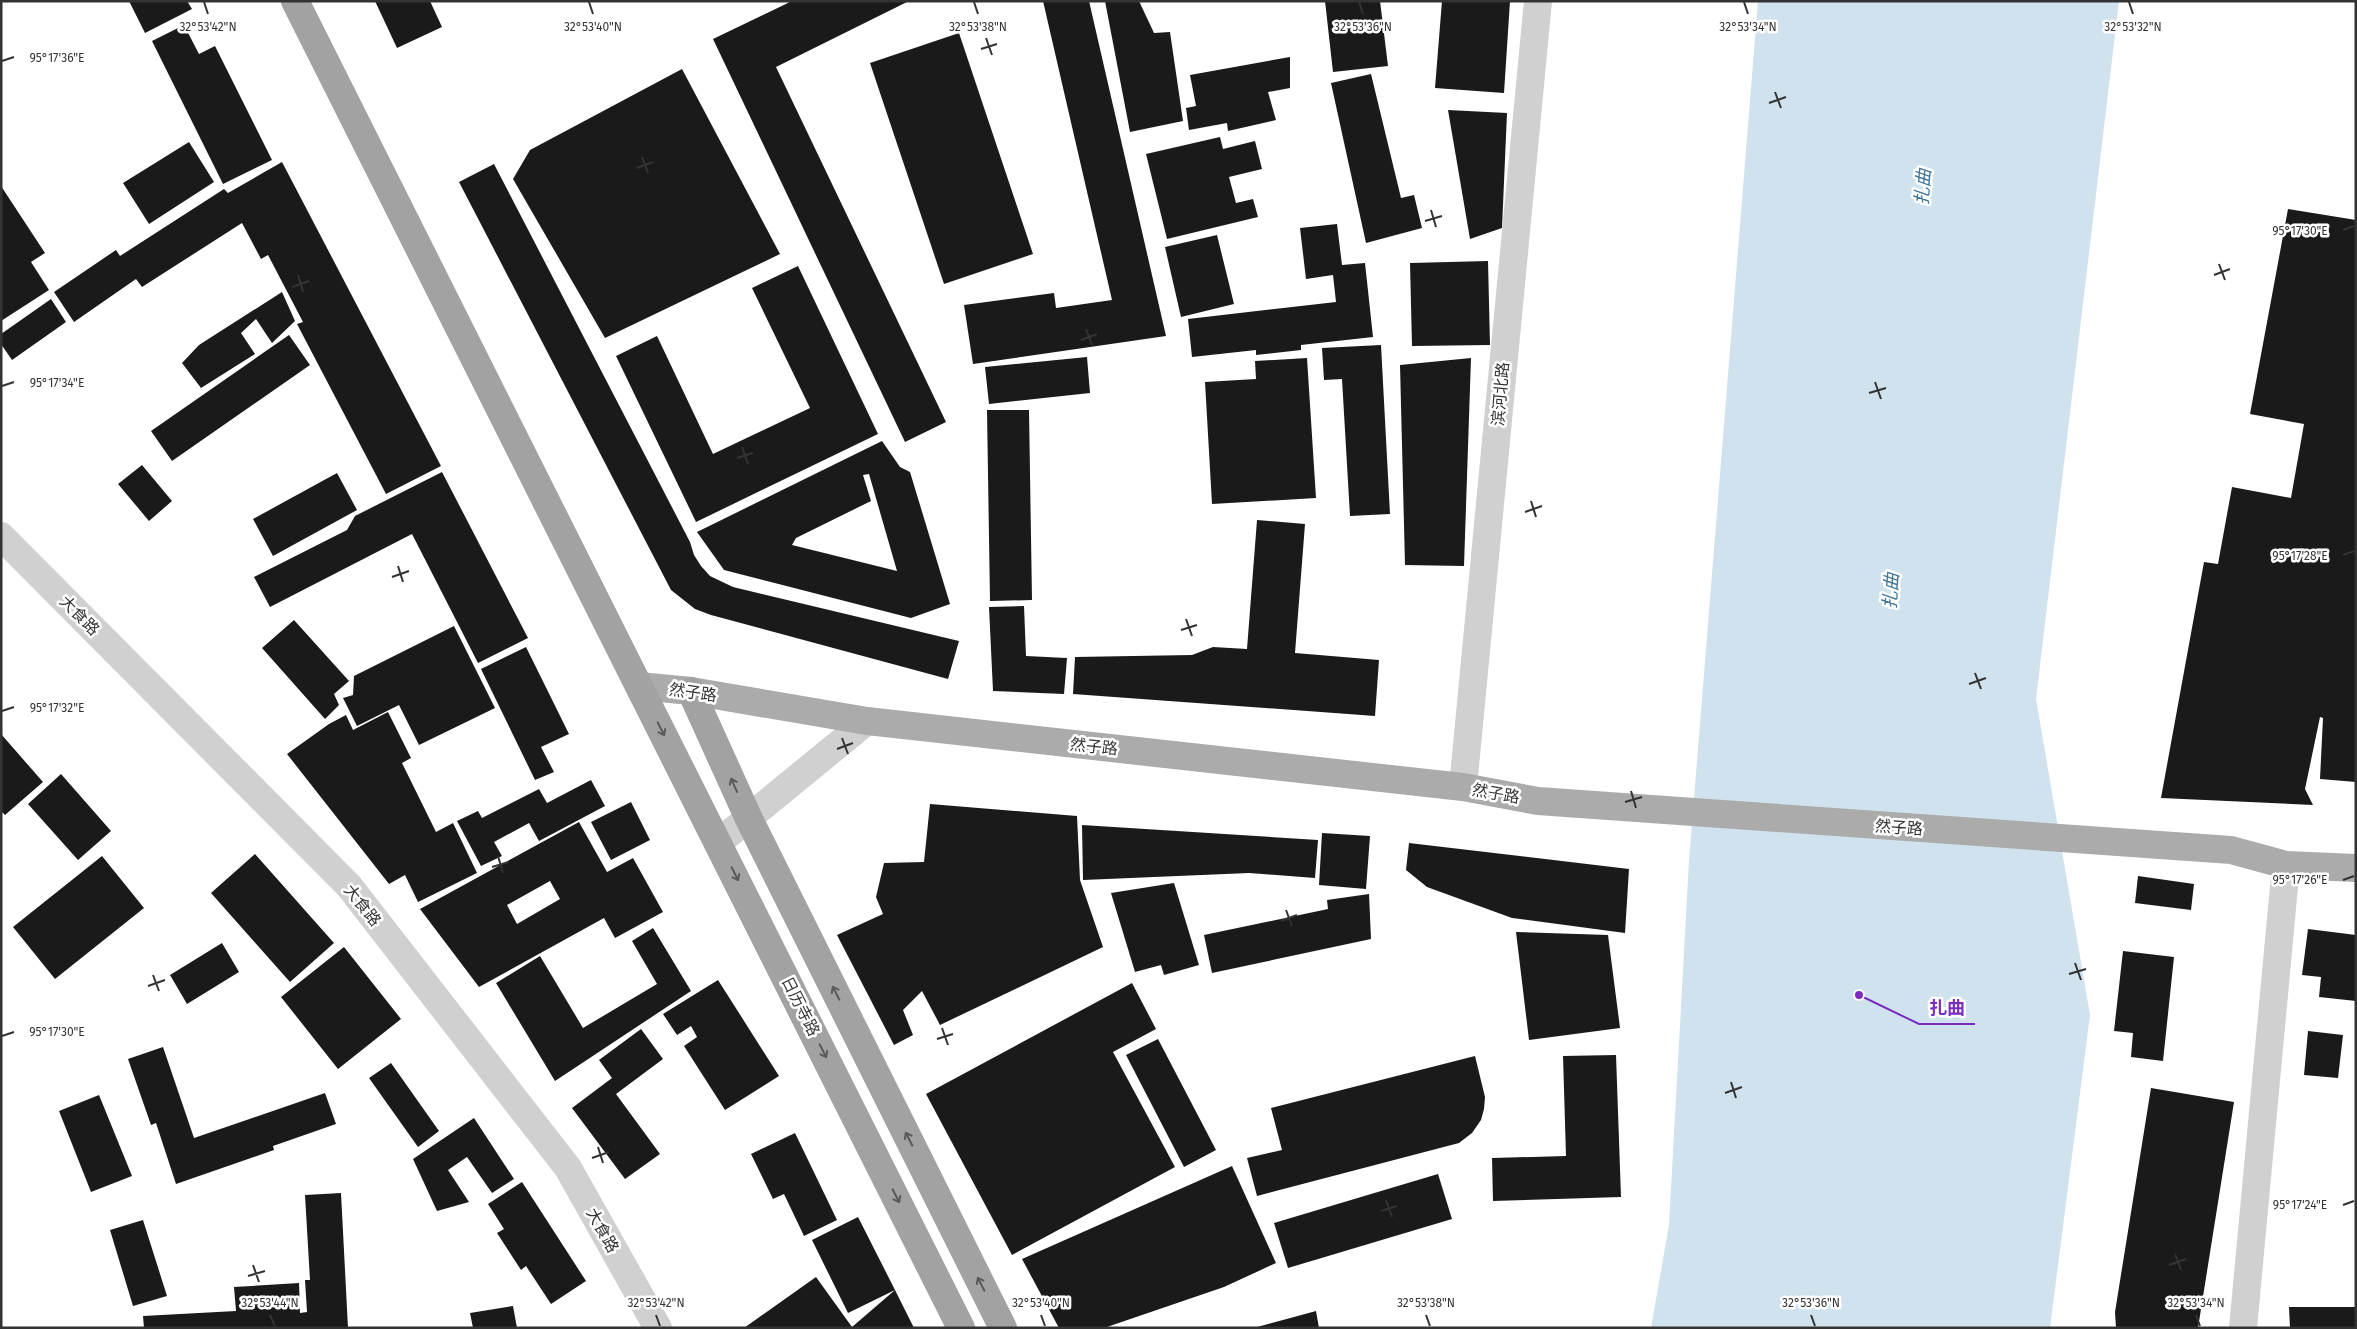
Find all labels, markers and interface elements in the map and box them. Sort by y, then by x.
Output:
text: 32°53'42"N [179,20,237,34]
text: 32°53'40"N [564,20,622,34]
text: 32°53'38"N [949,20,1007,34]
text: 32°53'36"N [1334,20,1392,34]
text: 32°53'34"N [1719,20,1777,34]
text: 32°53'32"N [2104,20,2162,34]
text: 95°17'36"E [29,51,85,65]
water label: 扎曲 [1910,166,1936,206]
text: 95°17'30"E [2272,224,2328,238]
street label: 滨河北路 [1488,361,1513,427]
text: 95°17'34"E [30,376,84,390]
text: 95°17'28"E [2272,549,2328,563]
water label: 扎曲 [1878,570,1904,610]
street label: 大食路 [56,592,103,639]
street label: 然子路 [668,680,718,705]
text: 95°17'32"E [30,701,84,715]
one-way arrow [657,721,666,736]
street label: 然子路 [1069,735,1119,758]
one-way arrow [728,778,738,793]
street label: 然子路 [1471,780,1521,807]
street label: 然子路 [1874,816,1924,839]
one-way arrow [731,866,740,881]
text: 95°17'26"E [2272,873,2328,887]
street label: 大食路 [340,881,385,930]
street label: 日历寺路 [778,973,824,1039]
one-way arrow [831,986,841,1001]
callout: 扎曲 [1919,991,1975,1024]
text: 扎曲 [1929,997,1965,1019]
text: 95°17'30"E [29,1025,85,1039]
one-way arrow [819,1043,828,1058]
one-way arrow [904,1132,913,1147]
one-way arrow [891,1188,901,1203]
text: 95°17'24"E [2273,1198,2327,1212]
street label: 大食路 [583,1205,623,1256]
one-way arrow [976,1277,985,1292]
text: 32°53'44"N [241,1296,299,1310]
text: 32°53'42"N [627,1296,685,1310]
text: 32°53'40"N [1012,1296,1070,1310]
text: 32°53'38"N [1397,1296,1455,1310]
text: 32°53'36"N [1782,1296,1840,1310]
text: 32°53'34"N [2167,1296,2225,1310]

